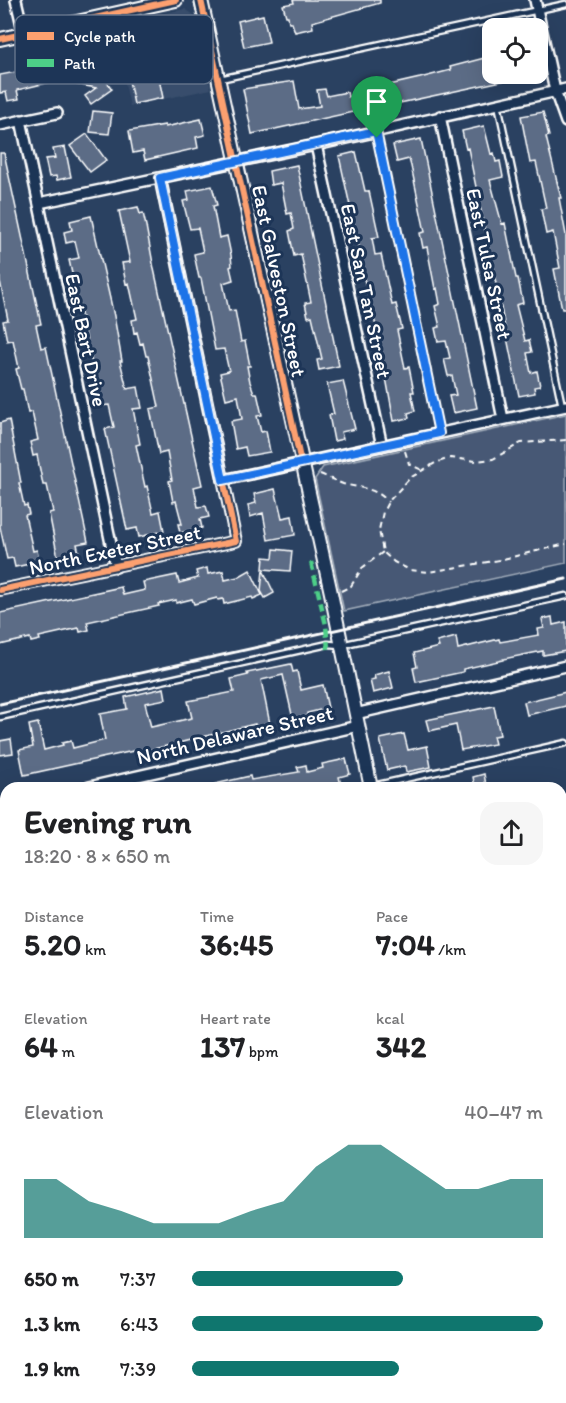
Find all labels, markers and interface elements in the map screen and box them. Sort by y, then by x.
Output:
legend [15,15,213,84]
map controls [482,18,548,84]
button: locate [482,18,548,84]
text: Cycle path [64,27,136,46]
text: Path [64,54,95,73]
pin [351,76,402,138]
icon: arrive [360,85,393,118]
street label: East Galveston Street [247,183,312,379]
street label: East Tulsa Street [461,186,518,342]
street label: East San Tan Street [336,201,397,381]
street label: East Bart Drive [60,271,113,409]
street label: North Exeter Street [27,519,203,580]
street label: North Delaware Street [134,700,336,769]
text: Evening run [24,802,191,841]
button: share [480,802,543,865]
text: 18:20 · 8 × 650 m [24,844,170,868]
text: Distance [24,907,84,926]
text: Time [200,907,234,926]
text: Pace [376,907,408,926]
text: 5.20 [24,926,81,963]
text: 36:45 [200,926,273,963]
text: 7:04 [376,926,435,963]
text: km [81,940,106,959]
text: /km [435,940,466,959]
text: Elevation [24,1009,88,1028]
text: Heart rate [200,1009,271,1028]
text: kcal [376,1009,404,1028]
text: 64 [24,1028,58,1065]
text: 137 [200,1028,245,1065]
text: 342 [376,1028,426,1065]
text: m [58,1042,75,1061]
text: bpm [245,1042,278,1061]
text: Elevation [24,1100,103,1124]
text: 40–47 m [464,1100,543,1124]
text: 650 m [24,1267,79,1291]
text: 7:37 [120,1267,156,1291]
text: 1.3 km [24,1312,80,1336]
text: 6:43 [120,1312,158,1336]
text: 1.9 km [24,1357,80,1381]
text: 7:39 [120,1357,156,1381]

